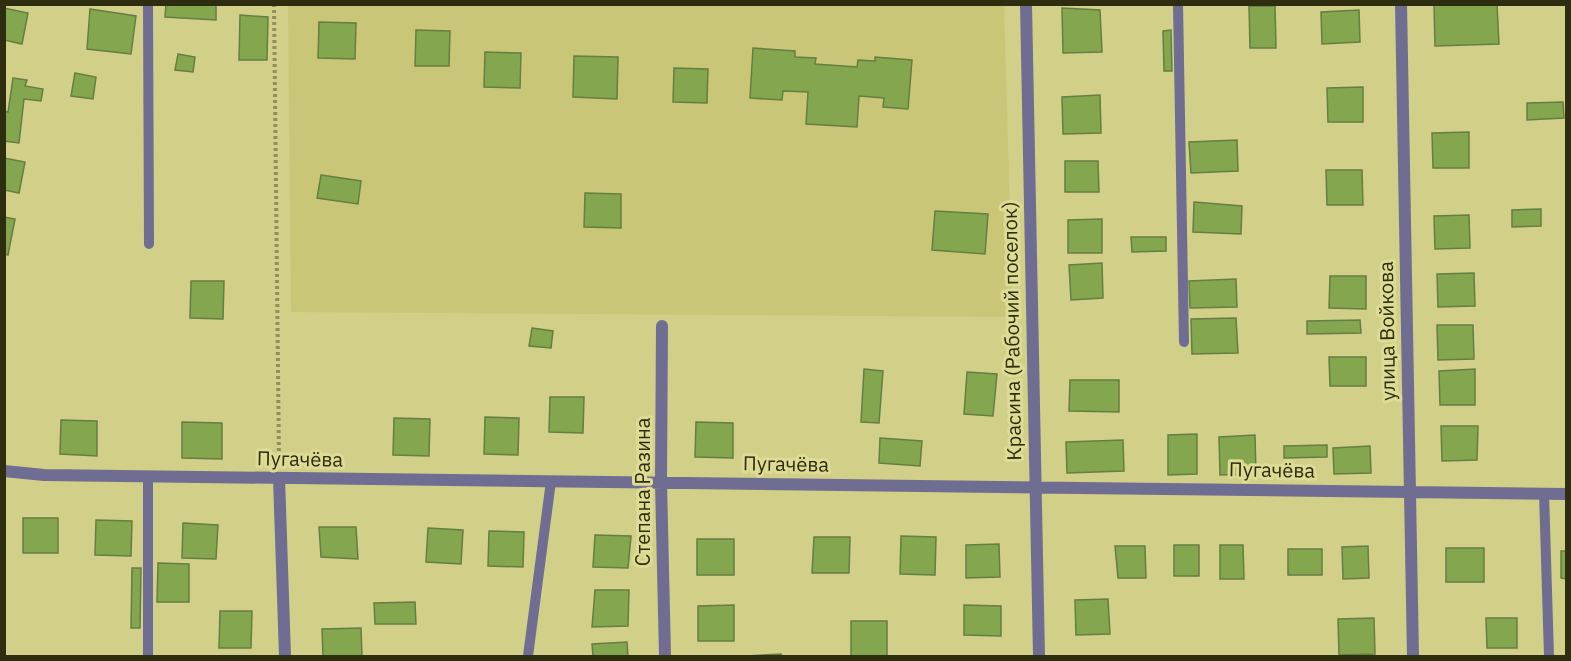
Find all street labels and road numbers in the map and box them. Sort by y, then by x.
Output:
street label: Красина (Рабочий поселок) [996,201,1027,461]
street label: улица Войкова [1372,261,1401,401]
street label: Степана Разина [629,417,656,566]
street label: Пугачёва [257,444,344,473]
street label: Пугачёва [743,449,830,478]
street label: Пугачёва [1229,455,1316,484]

